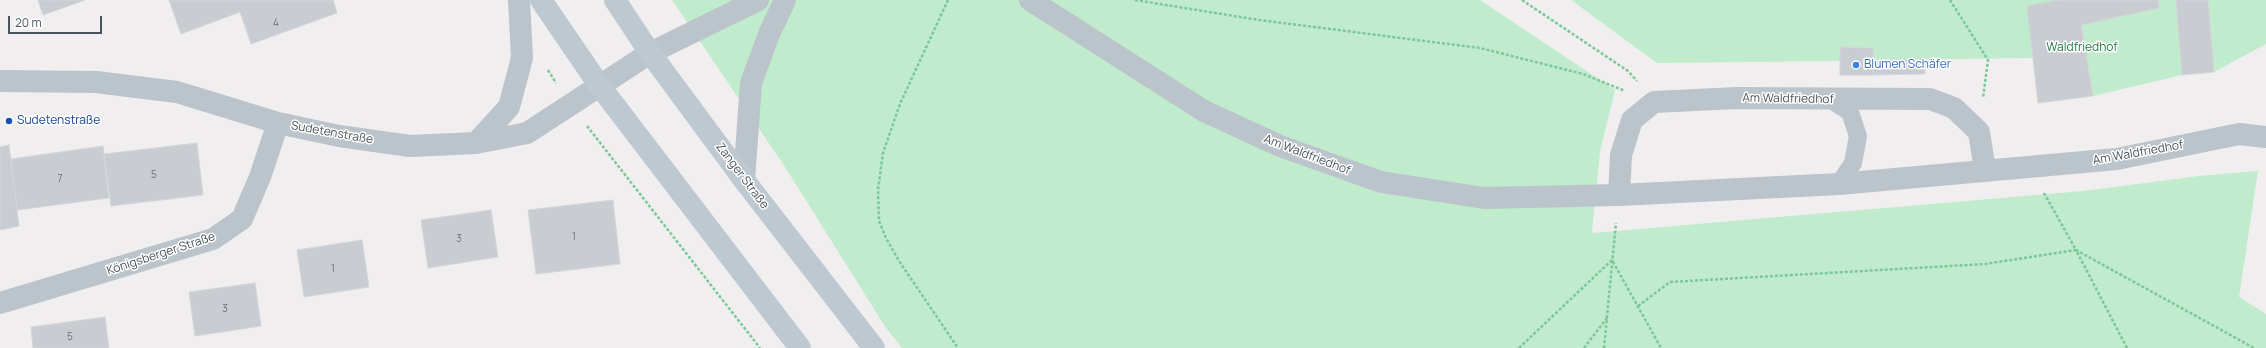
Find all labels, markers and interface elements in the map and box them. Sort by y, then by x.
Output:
scale bar [10,8,104,34]
text: 20 m [15,14,42,31]
house number: 4 [273,17,279,29]
park label: Waldfriedhof [2046,41,2118,55]
place label: Blumen Schäfer [1864,58,1951,72]
marker: Blumen Schäfer [1851,60,1861,70]
street label: Am Waldfriedhof [1742,91,1834,107]
place label: Sudetenstraße [17,114,100,128]
marker: Sudetenstraße [4,116,14,126]
street label: Sudetenstraße [290,119,374,147]
street label: Am Waldfriedhof [1262,132,1352,178]
street label: Am Waldfriedhof [2092,138,2184,168]
street label: Zanger Straße [712,140,772,212]
house number: 5 [151,169,157,181]
house number: 7 [57,173,63,185]
street label: Königsberger Straße [105,230,217,278]
house number: 1 [572,231,576,243]
house number: 3 [456,233,462,245]
house number: 1 [331,263,335,275]
house number: 3 [222,303,228,315]
house number: 5 [67,331,73,343]

